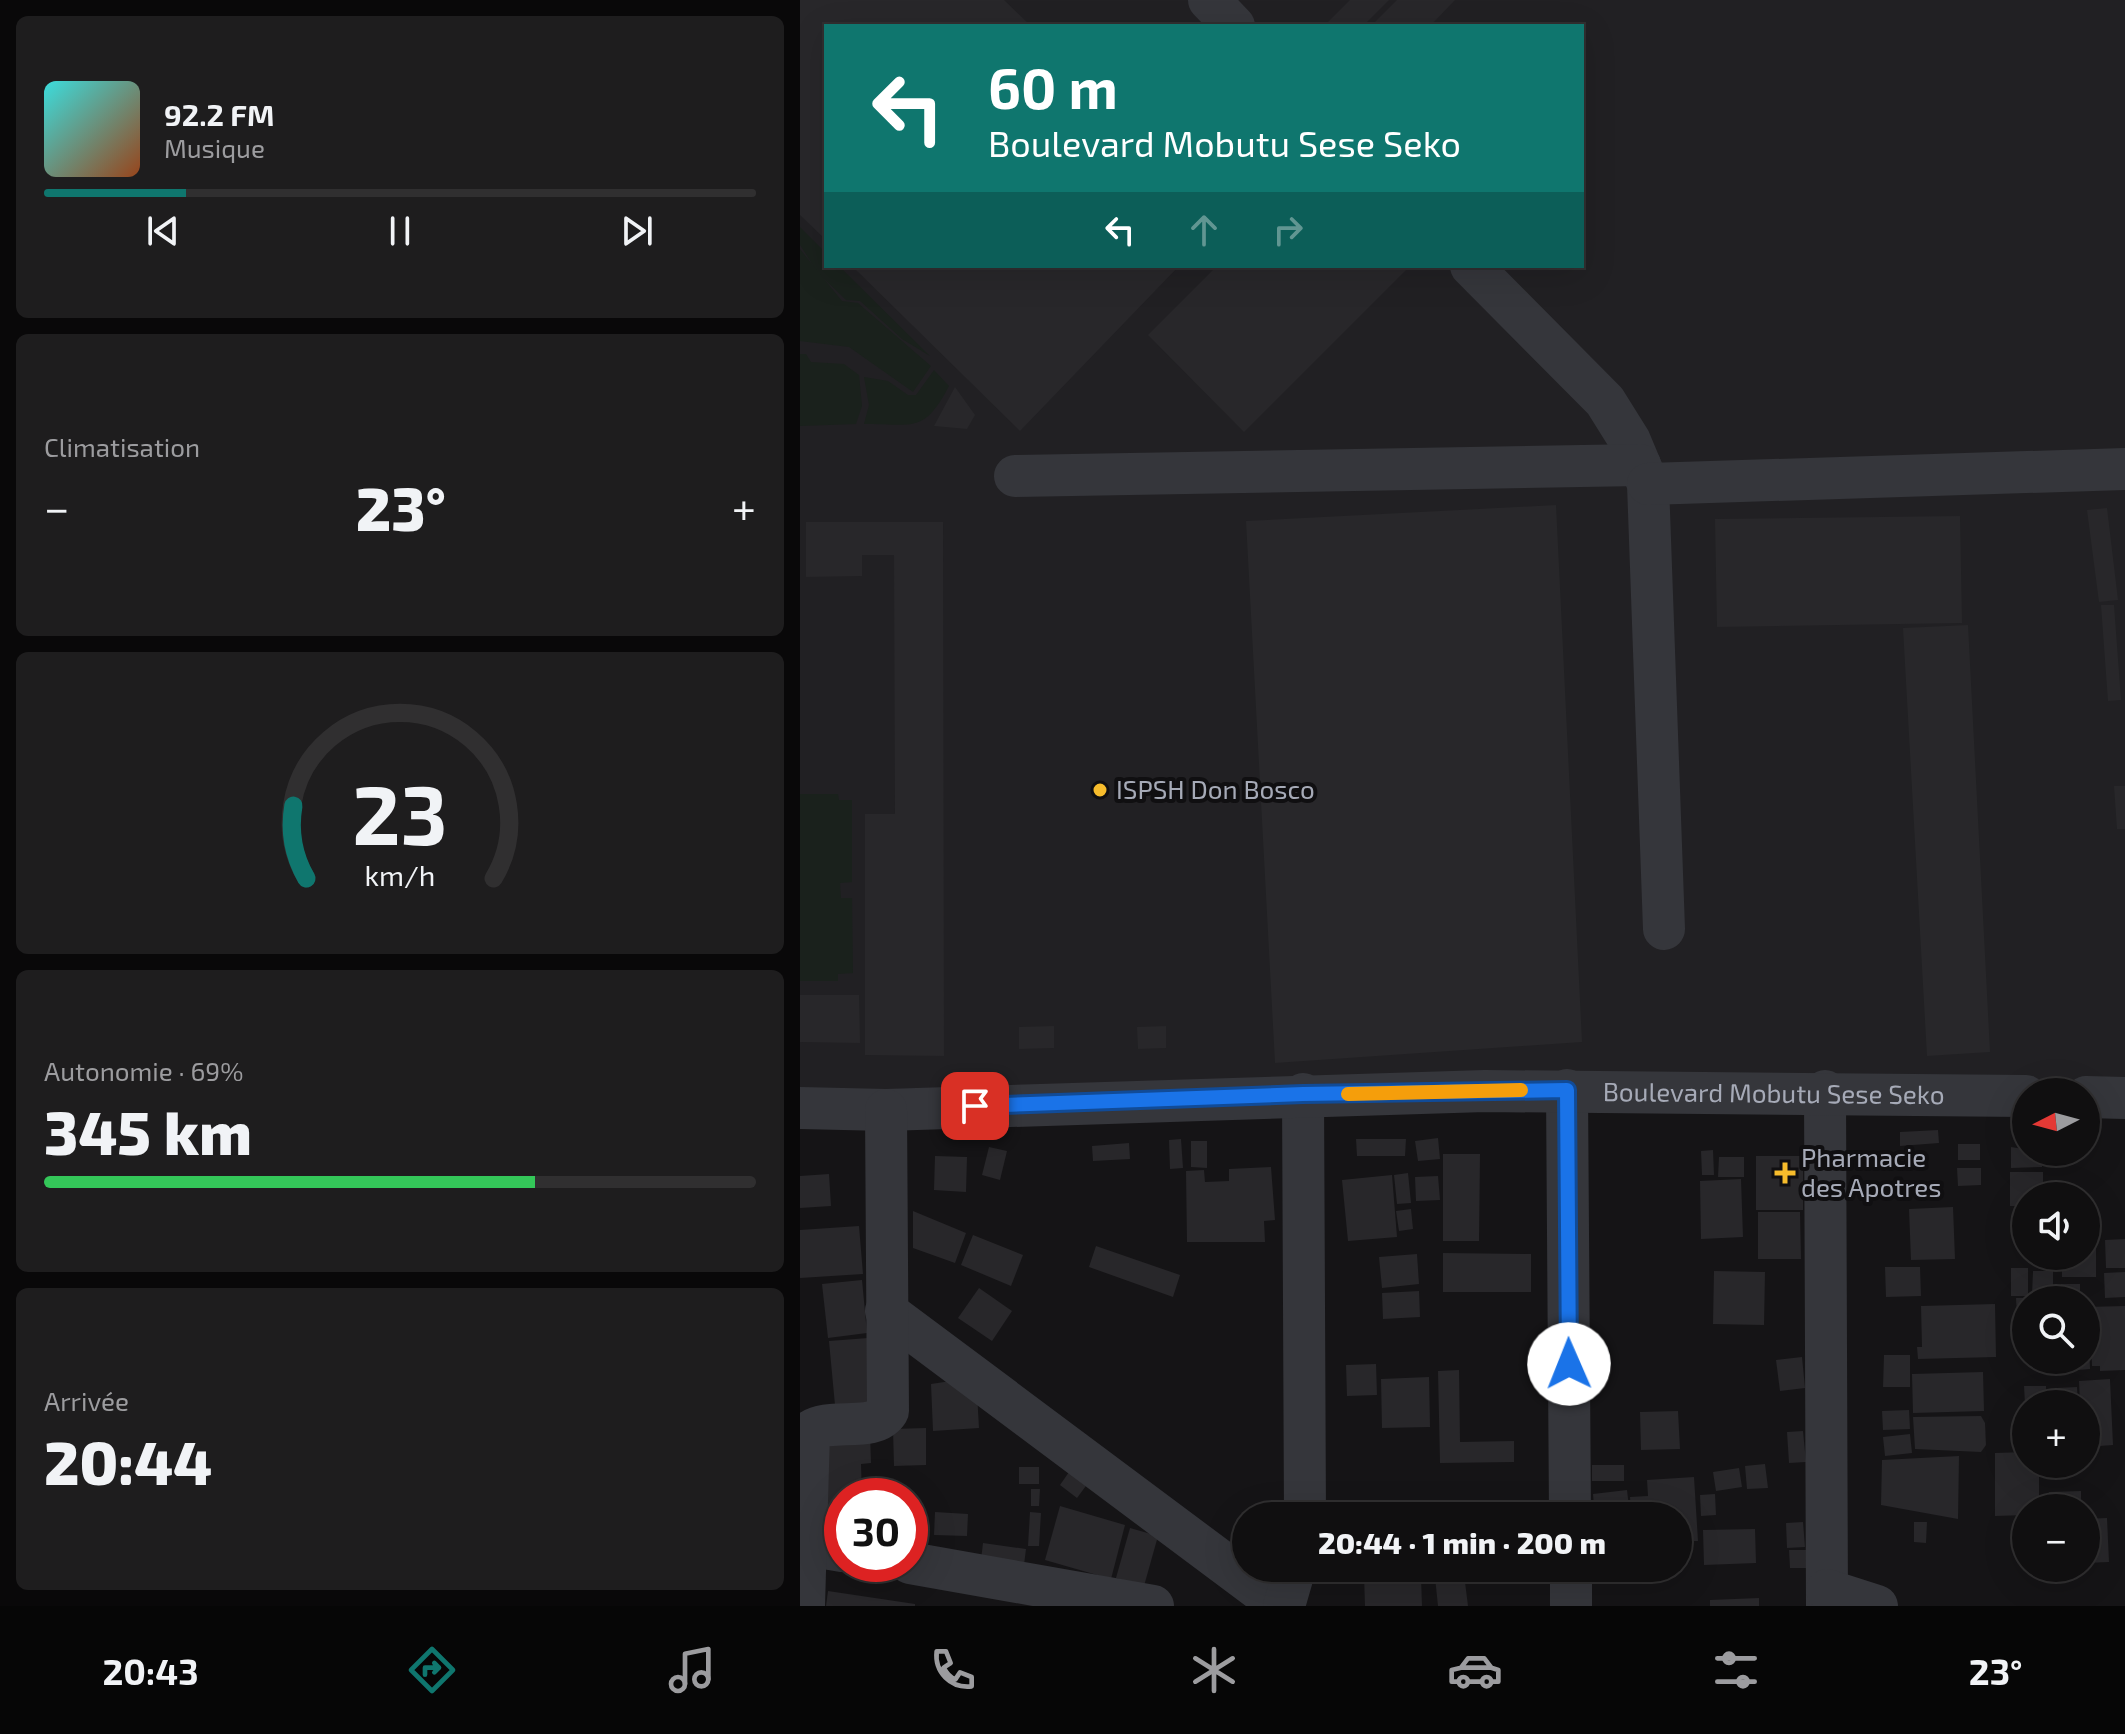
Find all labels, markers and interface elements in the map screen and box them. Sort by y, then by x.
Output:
text: 60 m [988,53,1118,120]
icon: left [856,56,960,160]
text: 92.2 FM [164,96,275,132]
text: Boulevard Mobutu Sese Seko [988,121,1461,164]
text: Musique [164,132,265,163]
icon: left [1098,208,1142,252]
icon: ahead [1182,208,1226,252]
icon: right [1266,208,1310,252]
icon: previous [141,209,185,253]
icon: pause [378,209,422,253]
icon: next [615,209,659,253]
text: Climatisation [44,431,200,462]
text: 23° [356,471,446,543]
text: − [44,480,70,533]
text: + [732,480,756,533]
text: 23 [352,762,448,862]
place label: ISPSH Don Bosco [1116,773,1315,804]
marker: ISPSH Don Bosco [1091,781,1109,799]
text: km/h [365,857,435,892]
text: Autonomie · 69% [44,1055,243,1086]
pin [941,1072,1009,1140]
street label: Boulevard Mobutu Sese Seko [1603,1075,1945,1109]
north arrow [2012,1078,2100,1166]
map controls [2012,1078,2100,1582]
icon: arrive [953,1084,997,1128]
text: 345 km [44,1095,252,1167]
place label: Pharmacie des Apotres [1801,1141,1941,1202]
marker: Pharmacie des Apotres [1776,1164,1794,1182]
button: sound [2012,1182,2100,1270]
button: search [2012,1286,2100,1374]
position arrow [1527,1322,1611,1406]
text: Arrivée [44,1385,129,1416]
button: + [2012,1390,2100,1478]
text: 20:44 [44,1425,212,1497]
speed limit sign: 30 [824,1478,928,1582]
button: − [2012,1494,2100,1582]
text: 20:44 · 1 min · 200 m [1318,1524,1606,1560]
icon: directions [404,1642,460,1698]
icon: music [664,1642,720,1698]
icon: phone [925,1642,981,1698]
icon: climate [1186,1642,1242,1698]
icon: car [1447,1642,1503,1698]
icon: filters [1708,1642,1764,1698]
text: 20:43 [102,1649,199,1692]
text: 23° [1969,1649,2023,1692]

